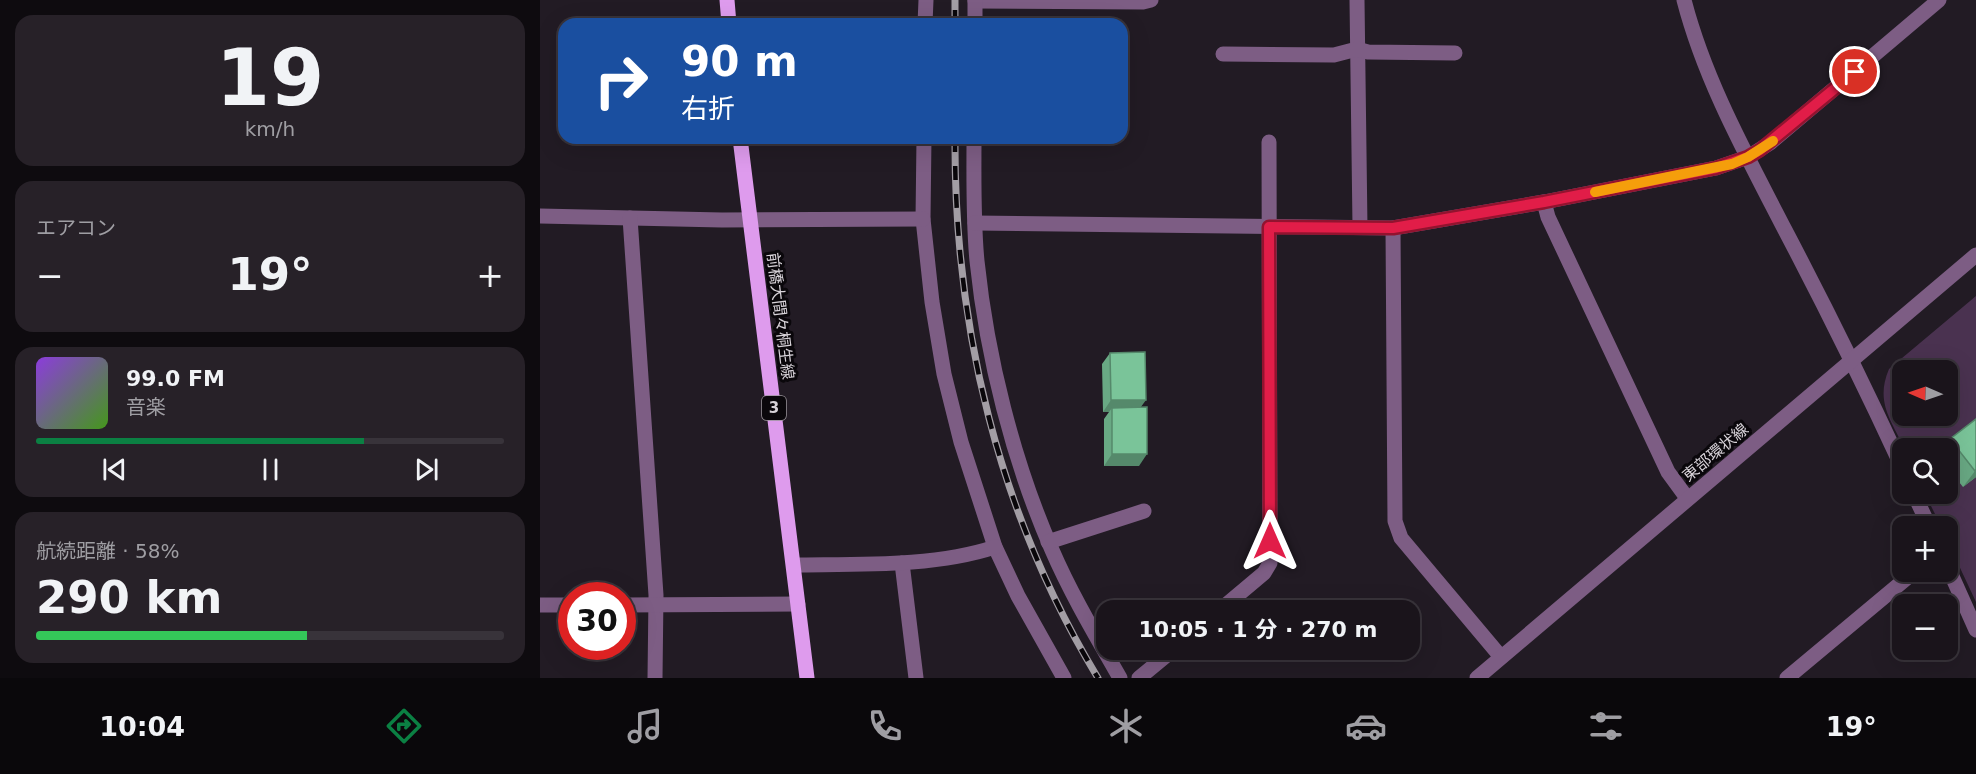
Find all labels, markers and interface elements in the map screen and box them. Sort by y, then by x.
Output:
text: 19 [216,33,324,123]
text: 90 m [681,37,798,86]
icon: right [582,42,660,120]
pin [1829,46,1880,97]
icon: arrive [1838,55,1871,88]
text: 右折 [681,93,735,124]
text: km/h [245,117,295,141]
text: エアコン [36,216,116,240]
text: 19° [227,248,313,301]
street label: 前橋大間々桐生線 [763,251,798,381]
text: − [36,256,64,295]
text: + [476,256,504,295]
north arrow [1892,360,1958,426]
map controls [1892,360,1958,660]
text: 99.0 FM [126,366,225,391]
text: 音楽 [126,395,166,419]
road number: 3 [762,396,786,420]
street label: 東部環状線 [1679,419,1752,485]
button: search [1892,438,1958,504]
icon: previous [98,453,131,486]
icon: pause [254,453,287,486]
icon: next [410,453,443,486]
position arrow [1238,509,1302,573]
button: + [1892,516,1958,582]
text: 航続距離 · 58% [36,539,180,563]
text: 290 km [36,571,222,624]
speed limit sign: 30 [558,582,636,660]
button: − [1892,594,1958,660]
text: 10:05 · 1 分 · 270 m [1139,617,1377,642]
icon: directions [383,705,425,747]
icon: music [624,705,666,747]
icon: phone [864,705,906,747]
icon: climate [1105,705,1147,747]
icon: car [1345,705,1387,747]
icon: filters [1585,705,1627,747]
text: 10:04 [99,711,185,742]
text: 19° [1826,711,1877,742]

